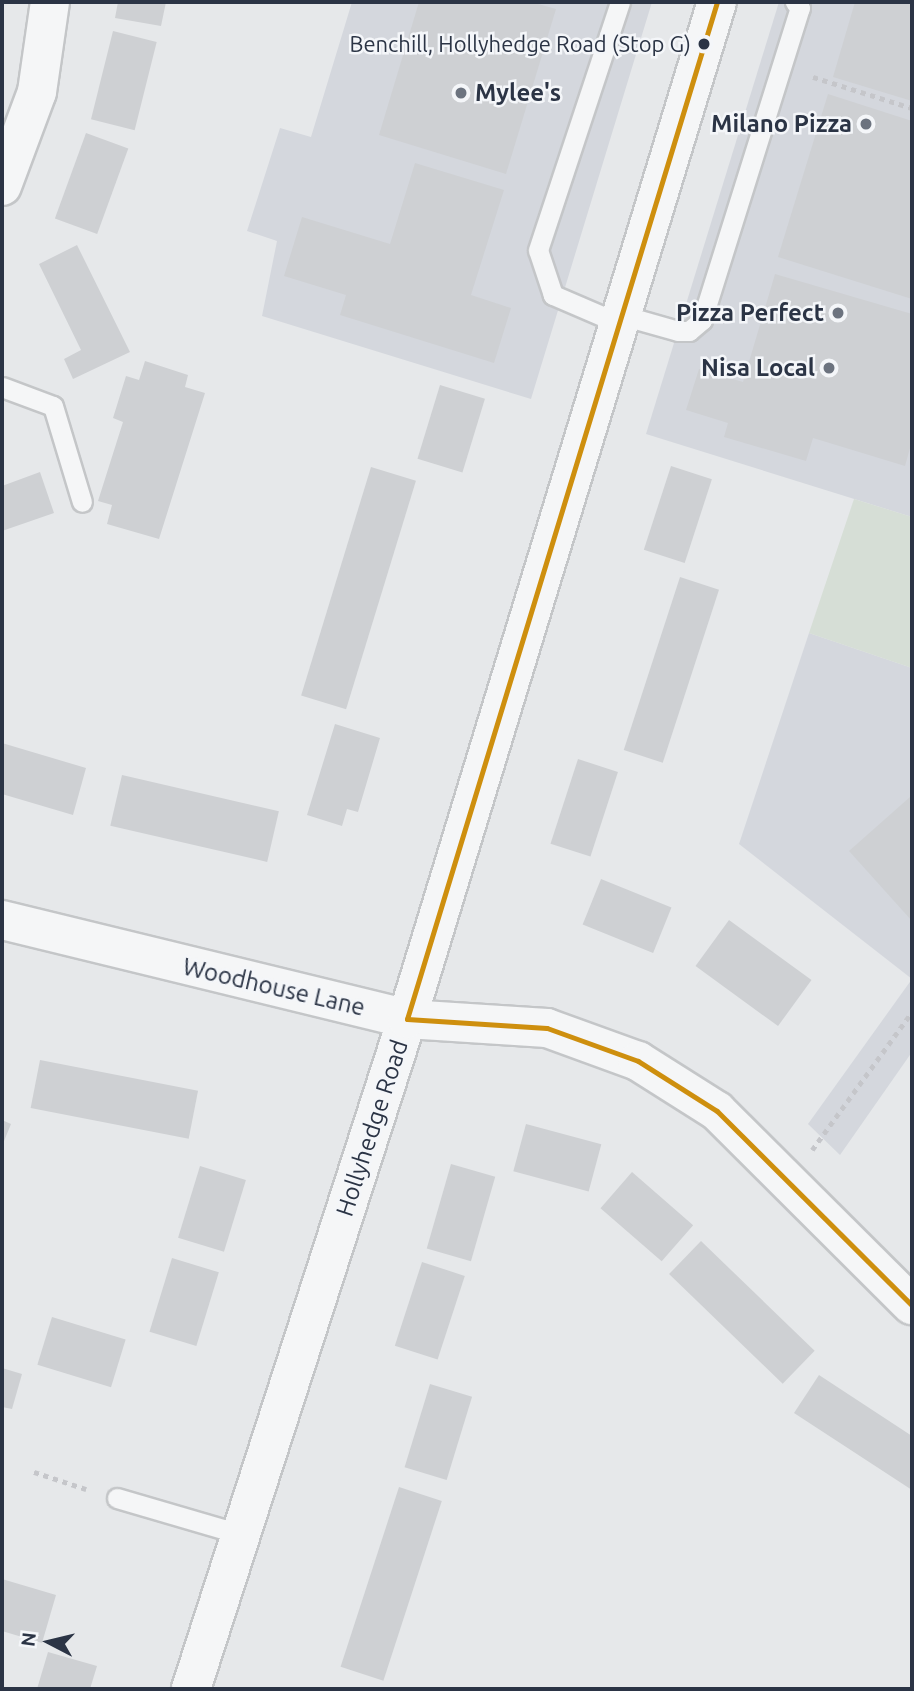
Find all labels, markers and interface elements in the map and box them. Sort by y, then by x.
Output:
place label: Benchill, Hollyhedge Road (Stop G) [349,31,691,57]
marker: Benchill, Hollyhedge Road (Stop G) [697,37,711,51]
place label: Mylee's [475,79,561,107]
marker: Mylee's [453,85,469,101]
place label: Milano Pizza [711,110,852,138]
marker: Milano Pizza [858,116,874,132]
place label: Pizza Perfect [676,299,824,327]
marker: Pizza Perfect [830,305,846,321]
place label: Nisa Local [701,354,815,382]
marker: Nisa Local [821,360,837,376]
street label: Woodhouse Lane [180,952,368,1022]
street label: Hollyhedge Road [330,1036,414,1220]
north arrow [14,1607,84,1677]
text: N [16,1631,40,1648]

